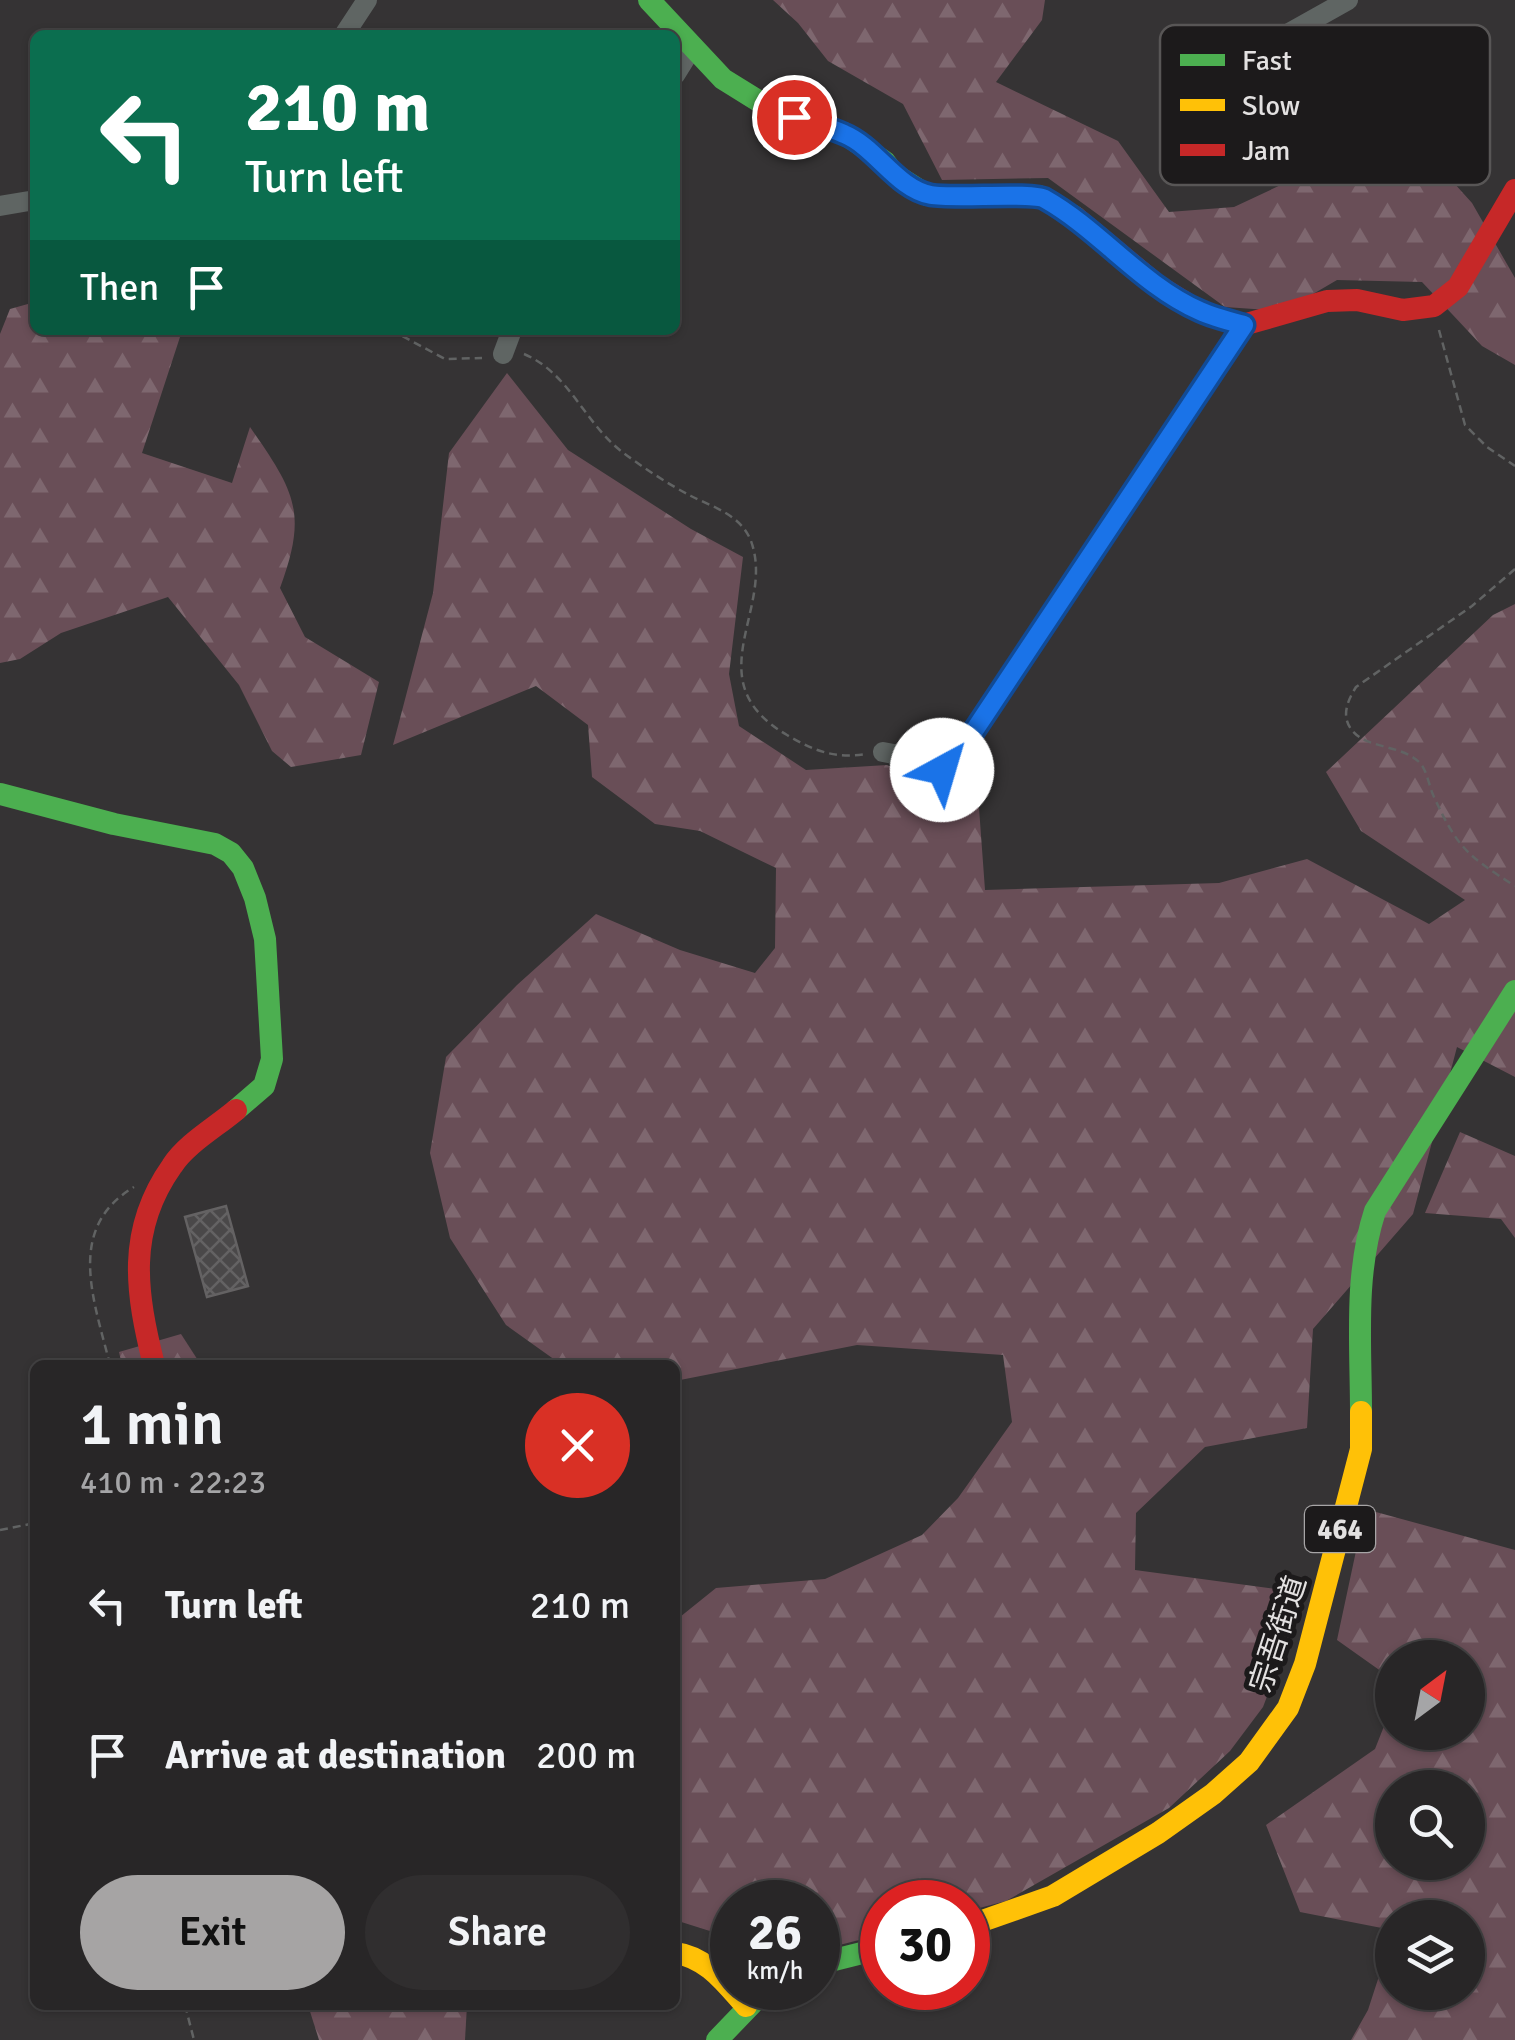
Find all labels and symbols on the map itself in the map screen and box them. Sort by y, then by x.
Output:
legend [1160,25,1490,185]
text: Fast [1242,44,1292,78]
pin [752,75,837,160]
text: Slow [1242,89,1300,123]
text: Jam [1242,134,1290,168]
position arrow [890,718,994,822]
road number: 464 [1305,1506,1375,1552]
street label: 宗吾街道 [1242,1571,1315,1697]
north arrow [1375,1640,1485,1750]
speed limit sign: 30 [860,1880,990,2010]

